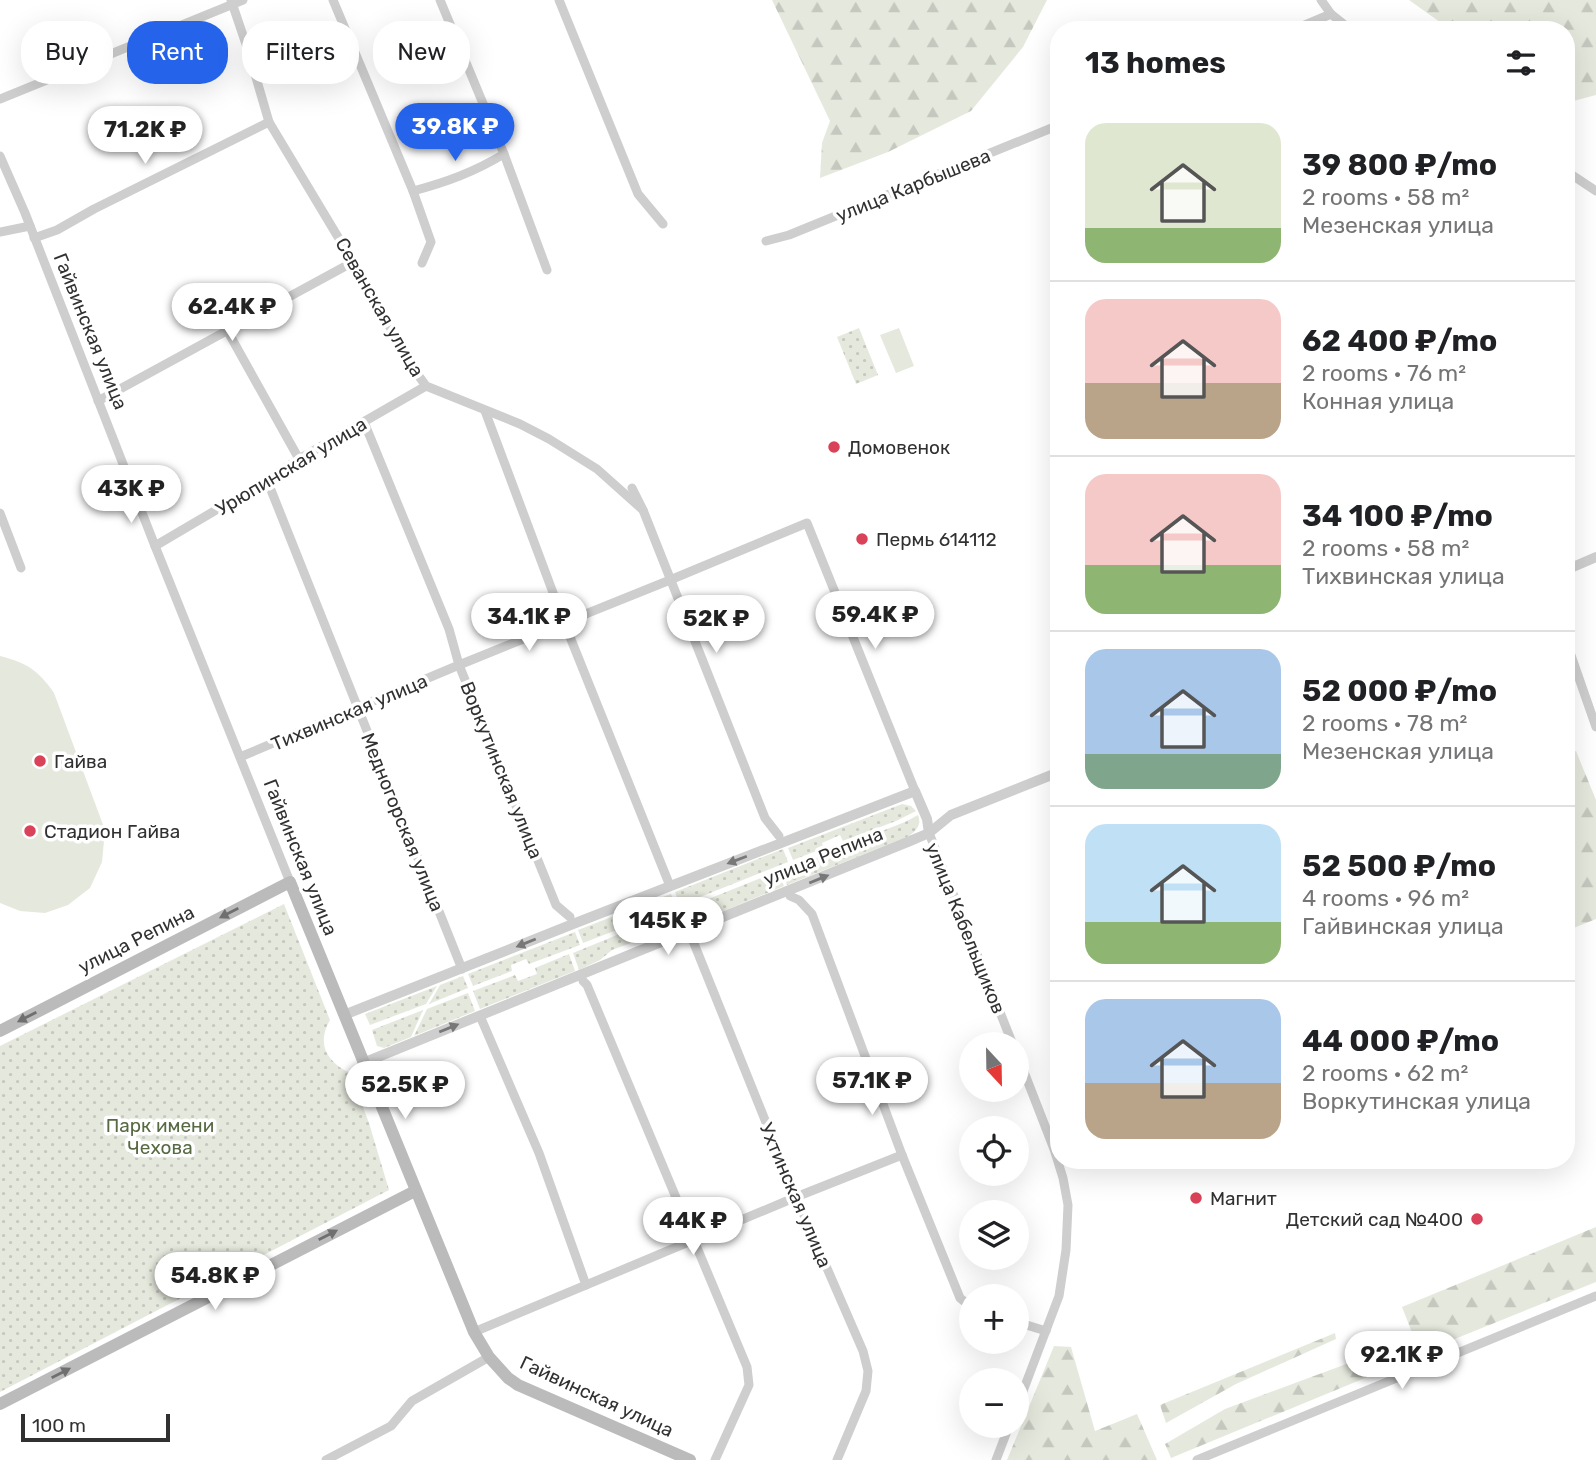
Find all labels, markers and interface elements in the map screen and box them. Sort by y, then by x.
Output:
chip: Buy [21,21,113,84]
chip: Rent [127,21,228,84]
chip: Filters [242,21,359,84]
chip: New [373,21,470,84]
icon: filters [1502,44,1540,82]
text: 13 homes [1085,45,1226,81]
pin: 39.8K ₽ [390,104,520,163]
pin: 71.2K ₽ [80,106,210,166]
text: 39.8K ₽ [411,112,499,140]
text: 71.2K ₽ [104,115,186,143]
street label: улица Карбышева [833,144,994,227]
text: 39 800 ₽/mo [1302,147,1497,183]
icon: home [1141,151,1225,235]
text: 2 rooms · 58 m² [1302,183,1469,211]
text: Мезенская улица [1302,211,1494,239]
street label: Севанская улица [330,234,429,381]
street label: Гайвинская улица [49,250,132,413]
pin: 62.4K ₽ [167,284,297,343]
text: 62.4K ₽ [188,292,276,320]
text: 62 400 ₽/mo [1302,323,1497,359]
icon: home [1141,327,1225,411]
text: 2 rooms · 76 m² [1302,359,1466,387]
text: Конная улица [1302,387,1454,415]
street label: Урюпинская улица [212,412,371,521]
place label: Домовенок [848,436,950,459]
marker: Домовенок [826,439,842,455]
pin: 43K ₽ [82,466,180,525]
text: 43K ₽ [97,474,165,502]
text: 34 100 ₽/mo [1302,498,1493,534]
icon: home [1141,502,1225,586]
place label: Пермь 614112 [876,528,997,551]
marker: Пермь 614112 [854,531,870,547]
text: 2 rooms · 58 m² [1302,534,1469,562]
text: Тихвинская улица [1302,562,1505,590]
pin: 59.4K ₽ [810,592,940,651]
pin: 34.1K ₽ [464,594,594,653]
pin: 52K ₽ [667,596,765,655]
text: 59.4K ₽ [831,600,919,628]
text: 34.1K ₽ [487,602,571,630]
text: 52K ₽ [683,604,749,632]
street label: Тихвинская улица [268,669,431,756]
text: 52 000 ₽/mo [1302,673,1497,709]
icon: home [1141,677,1225,761]
street label: Воркутинская улица [455,678,548,862]
text: 2 rooms · 78 m² [1302,709,1467,737]
street label: Медногорская улица [356,730,449,915]
text: Мезенская улица [1302,737,1494,765]
place label: Гайва [54,750,107,773]
marker: Гайва [32,753,48,769]
street label: Гайвинская улица [259,776,342,939]
place label: Стадион Гайва [44,820,180,843]
street label: улица Репина [760,822,886,891]
marker: Стадион Гайва [22,823,38,839]
street label: улица Кабельщиков [921,839,1010,1017]
text: 52 500 ₽/mo [1302,848,1496,884]
icon: home [1141,852,1225,936]
one-way arrow [727,854,748,865]
one-way arrow [809,873,830,884]
text: 4 rooms · 96 m² [1302,884,1469,912]
pin: 145K ₽ [611,898,725,957]
street label: улица Репина [74,900,198,979]
text: 145K ₽ [629,906,707,934]
one-way arrow [219,907,239,919]
text: Гайвинская улица [1302,912,1504,940]
one-way arrow [515,937,536,948]
one-way arrow [17,1011,37,1022]
one-way arrow [439,1023,460,1034]
text: 44 000 ₽/mo [1302,1023,1499,1059]
icon: home [1141,1027,1225,1111]
north arrow [959,1032,1029,1102]
map controls [959,1032,1029,1438]
pin: 57.1K ₽ [807,1058,937,1117]
text: 2 rooms · 62 m² [1302,1059,1468,1087]
pin: 52.5K ₽ [340,1062,470,1121]
text: 57.1K ₽ [832,1066,912,1094]
text: 52.5K ₽ [361,1070,449,1098]
text: Воркутинская улица [1302,1087,1531,1115]
park label: Парк имени Чехова [106,1114,214,1159]
button: locate [959,1116,1029,1186]
street label: Ухтинская улица [755,1119,836,1271]
place label: Магнит [1210,1187,1277,1210]
marker: Магнит [1188,1190,1204,1206]
pin: 44K ₽ [644,1198,742,1257]
button: layers [959,1200,1029,1270]
text: 44K ₽ [659,1206,727,1234]
place label: Детский сад №400 [1286,1208,1463,1231]
marker: Детский сад №400 [1469,1211,1485,1227]
one-way arrow [318,1229,338,1240]
pin: 54.8K ₽ [150,1252,280,1312]
text: 54.8K ₽ [170,1261,260,1289]
button: + [959,1284,1029,1354]
pin: 92.1K ₽ [1337,1332,1467,1391]
text: 92.1K ₽ [1361,1340,1443,1368]
street label: Гайвинская улица [516,1351,677,1442]
one-way arrow [51,1367,71,1378]
button: − [959,1368,1029,1438]
scale bar [21,1411,170,1443]
text: 100 m [32,1414,86,1437]

